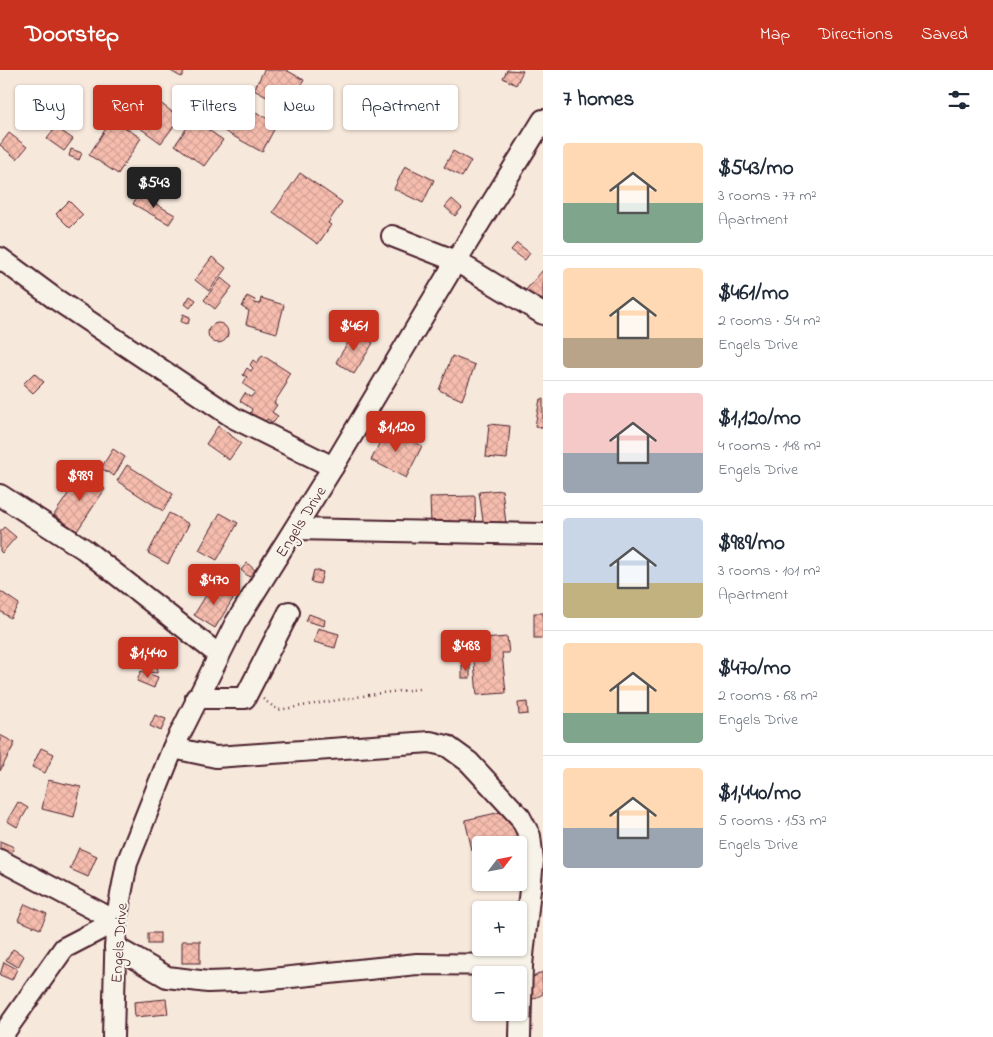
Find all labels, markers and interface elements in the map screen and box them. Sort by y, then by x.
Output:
text: Doorstep [25,18,119,53]
text: Map [760,22,790,48]
text: Directions [818,22,893,48]
text: Saved [921,22,968,48]
chip: Buy [15,85,83,130]
chip: Rent [93,85,162,130]
chip: Filters [172,85,255,130]
chip: New [265,85,333,130]
chip: Apartment [343,85,458,130]
text: 7 homes [563,85,634,115]
icon: filters [945,86,973,114]
text: $543/mo [718,154,794,184]
icon: home [603,163,663,223]
pin: $543 [124,166,184,209]
text: $543 [138,171,170,195]
text: 3 rooms · 77 m² [718,184,817,208]
text: Apartment [718,208,788,232]
text: $461/mo [718,279,789,309]
icon: home [603,288,663,348]
text: 2 rooms · 54 m² [718,309,820,333]
pin: $461 [324,310,384,352]
text: $461 [340,314,368,338]
text: Engels Drive [718,333,798,357]
text: $1,120/mo [718,404,801,434]
pin: $1,120 [355,410,437,453]
icon: home [603,413,663,473]
text: $1,120 [377,415,415,439]
text: 4 rooms · 148 m² [718,434,821,458]
text: Engels Drive [718,458,798,482]
pin: $989 [50,460,110,502]
text: $989 [67,464,93,488]
street label: Engels Drive [270,481,334,562]
text: $989/mo [718,529,785,559]
icon: home [603,538,663,598]
text: 3 rooms · 101 m² [718,559,820,583]
pin: $470 [184,564,244,606]
text: $470 [199,568,229,592]
text: Apartment [718,583,788,607]
pin: $488 [436,630,496,672]
text: $488 [452,634,480,658]
pin: $1,440 [107,636,189,679]
text: $1,440 [129,641,167,665]
text: $470/mo [718,654,791,684]
icon: home [603,663,663,723]
text: 2 rooms · 68 m² [718,684,818,708]
text: Engels Drive [718,708,798,732]
text: $1,440/mo [718,779,801,809]
icon: home [603,788,663,848]
text: 5 rooms · 153 m² [718,809,827,833]
text: Engels Drive [718,833,798,857]
north arrow [472,836,528,891]
map controls [472,836,527,1021]
street label: Engels Drive [105,901,135,984]
button: + [472,901,527,956]
button: − [472,966,527,1021]

